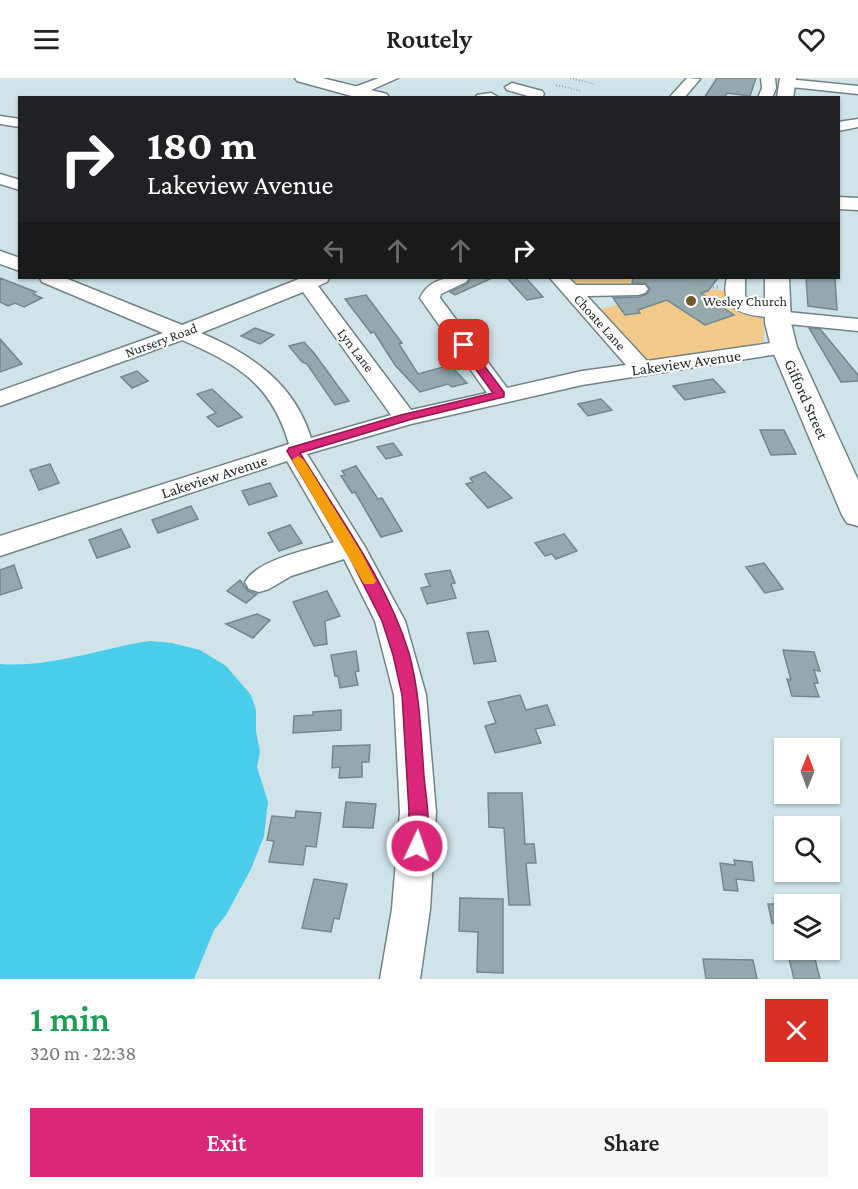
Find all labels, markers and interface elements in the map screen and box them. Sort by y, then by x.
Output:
icon: menu [30,23,63,56]
icon: heart [795,23,828,56]
text: Routely [386,24,472,54]
icon: right [48,120,126,198]
text: 180 m [147,121,256,168]
text: Lakeview Avenue [147,170,333,200]
icon: left [318,234,351,267]
icon: ahead [381,234,414,267]
icon: ahead [444,234,477,267]
icon: right [507,234,540,267]
street label: Choate Lane [571,291,629,353]
place label: Wesley Church [703,293,787,309]
marker: Wesley Church [684,294,698,308]
street label: Nursery Road [123,319,200,360]
pin [438,319,489,370]
street label: Lyn Lane [334,325,378,375]
icon: arrive [447,328,480,361]
street label: Lakeview Avenue [630,346,742,379]
street label: Gifford Street [781,357,832,443]
street label: Lakeview Avenue [159,451,269,502]
north arrow [774,738,840,804]
map controls [774,738,840,960]
position arrow [385,814,449,878]
button: search [774,816,840,882]
button: layers [774,894,840,960]
text: 1 min [30,999,110,1039]
button: close [765,999,828,1062]
text: 320 m · 22:38 [30,1042,136,1064]
button: Exit [30,1108,423,1177]
button: Share [435,1108,828,1177]

